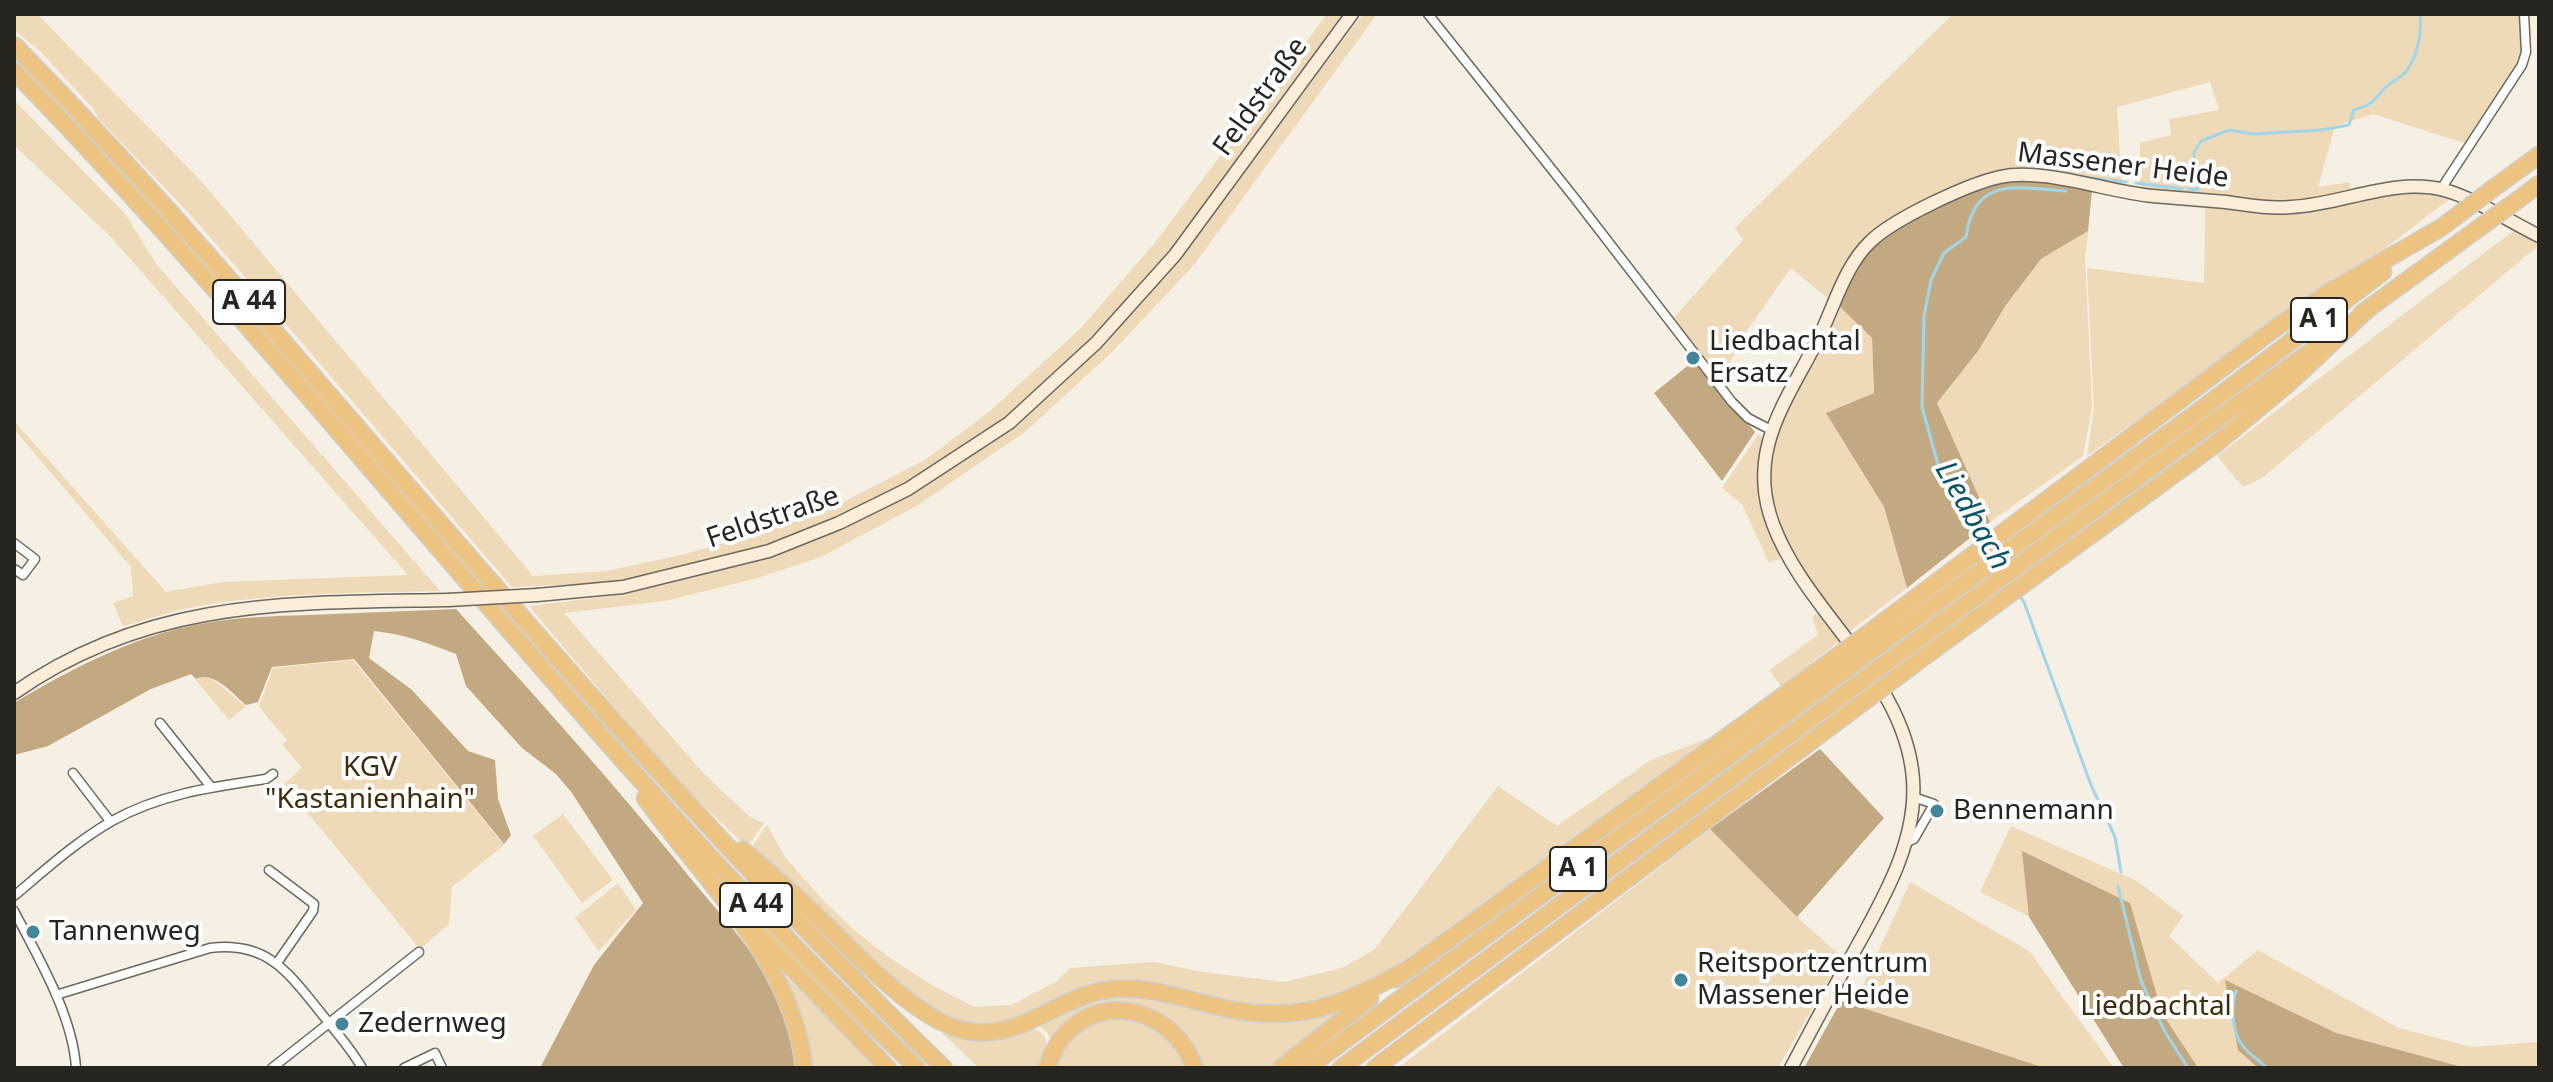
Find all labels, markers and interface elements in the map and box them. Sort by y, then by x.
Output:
street label: Feldstraße [1207,31,1315,163]
street label: Massener Heide [2016,136,2230,196]
road number: A 44 [213,280,285,324]
road number: A 1 [2291,298,2347,342]
place label: Liedbachtal Ersatz [1709,325,1861,391]
marker: Liedbachtal Ersatz [1684,349,1702,367]
water label: Liedbach [1926,455,2018,577]
street label: Feldstraße [702,480,844,556]
park label: KGV "Kastanienhain" [265,751,475,817]
place label: Bennemann [1953,794,2114,828]
marker: Bennemann [1928,802,1946,820]
road number: A 1 [1550,847,1606,891]
road number: A 44 [720,883,792,927]
place label: Tannenweg [49,915,201,949]
marker: Tannenweg [24,923,42,941]
place label: Reitsportzentrum Massener Heide [1697,947,1928,1013]
marker: Reitsportzentrum Massener Heide [1672,971,1690,989]
park label: Liedbachtal [2080,990,2232,1024]
place label: Zedernweg [358,1007,507,1041]
marker: Zedernweg [333,1015,351,1033]

